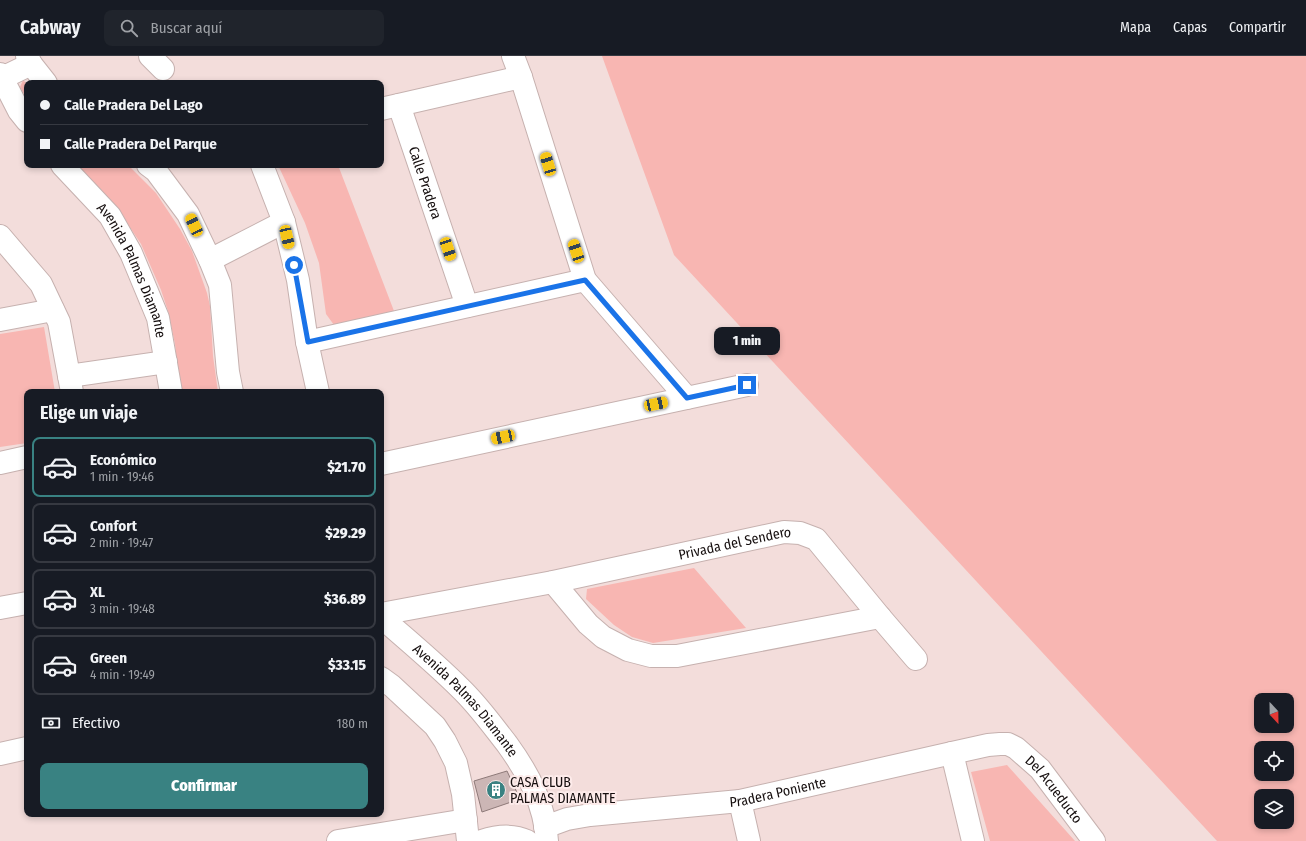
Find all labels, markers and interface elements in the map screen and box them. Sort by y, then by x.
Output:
search box [104,10,384,46]
text: Cabway [20,16,80,39]
icon: search [118,17,140,39]
text: Buscar aquí [150,19,222,37]
text: Mapa [1120,19,1151,36]
text: Capas [1173,19,1207,36]
text: Compartir [1229,19,1286,36]
text: Calle Pradera Del Lago [64,96,203,114]
text: Calle Pradera Del Parque [64,135,217,153]
street label: Calle Pradera [405,144,445,221]
car [539,151,557,177]
street label: Avenida Palmas Diamante [93,200,169,339]
car [183,212,205,238]
car [278,224,296,250]
car [438,236,458,262]
car [567,238,585,264]
route start [285,256,303,274]
callout: 1 min [714,327,780,355]
text: 1 min [733,333,761,348]
route end [738,376,756,394]
car [643,396,669,412]
text: Elige un viaje [40,402,138,424]
car [490,429,516,445]
icon: car [42,449,78,485]
text: Económico [90,451,157,469]
text: $21.70 [327,458,366,476]
text: 1 min · 19:46 [90,469,154,484]
icon: car [42,515,78,551]
text: Confort [90,517,137,535]
text: $29.29 [325,524,366,542]
street label: Privada del Sendero [677,524,792,564]
text: 2 min · 19:47 [90,535,153,550]
icon: car [42,581,78,617]
text: XL [90,583,105,601]
text: $36.89 [324,590,366,608]
text: 3 min · 19:48 [90,601,155,616]
street label: Avenida Palmas Diamante [409,641,521,760]
icon: car [42,647,78,683]
text: Green [90,649,127,667]
text: $33.15 [328,656,366,674]
text: 4 min · 19:49 [90,667,155,682]
north arrow [1254,693,1294,733]
map controls [1254,693,1294,829]
icon: cash [40,712,62,734]
text: Efectivo [72,714,120,732]
text: 180 m [337,716,368,731]
button: locate [1254,741,1294,781]
street label: Del Acueducto [1022,752,1086,827]
button: Confirmar [40,763,368,809]
place label: CASA CLUB PALMAS DIAMANTE [510,774,616,807]
street label: Pradera Poniente [729,774,828,811]
building icon: CASA CLUB PALMAS DIAMANTE [485,779,507,801]
button: layers [1254,789,1294,829]

